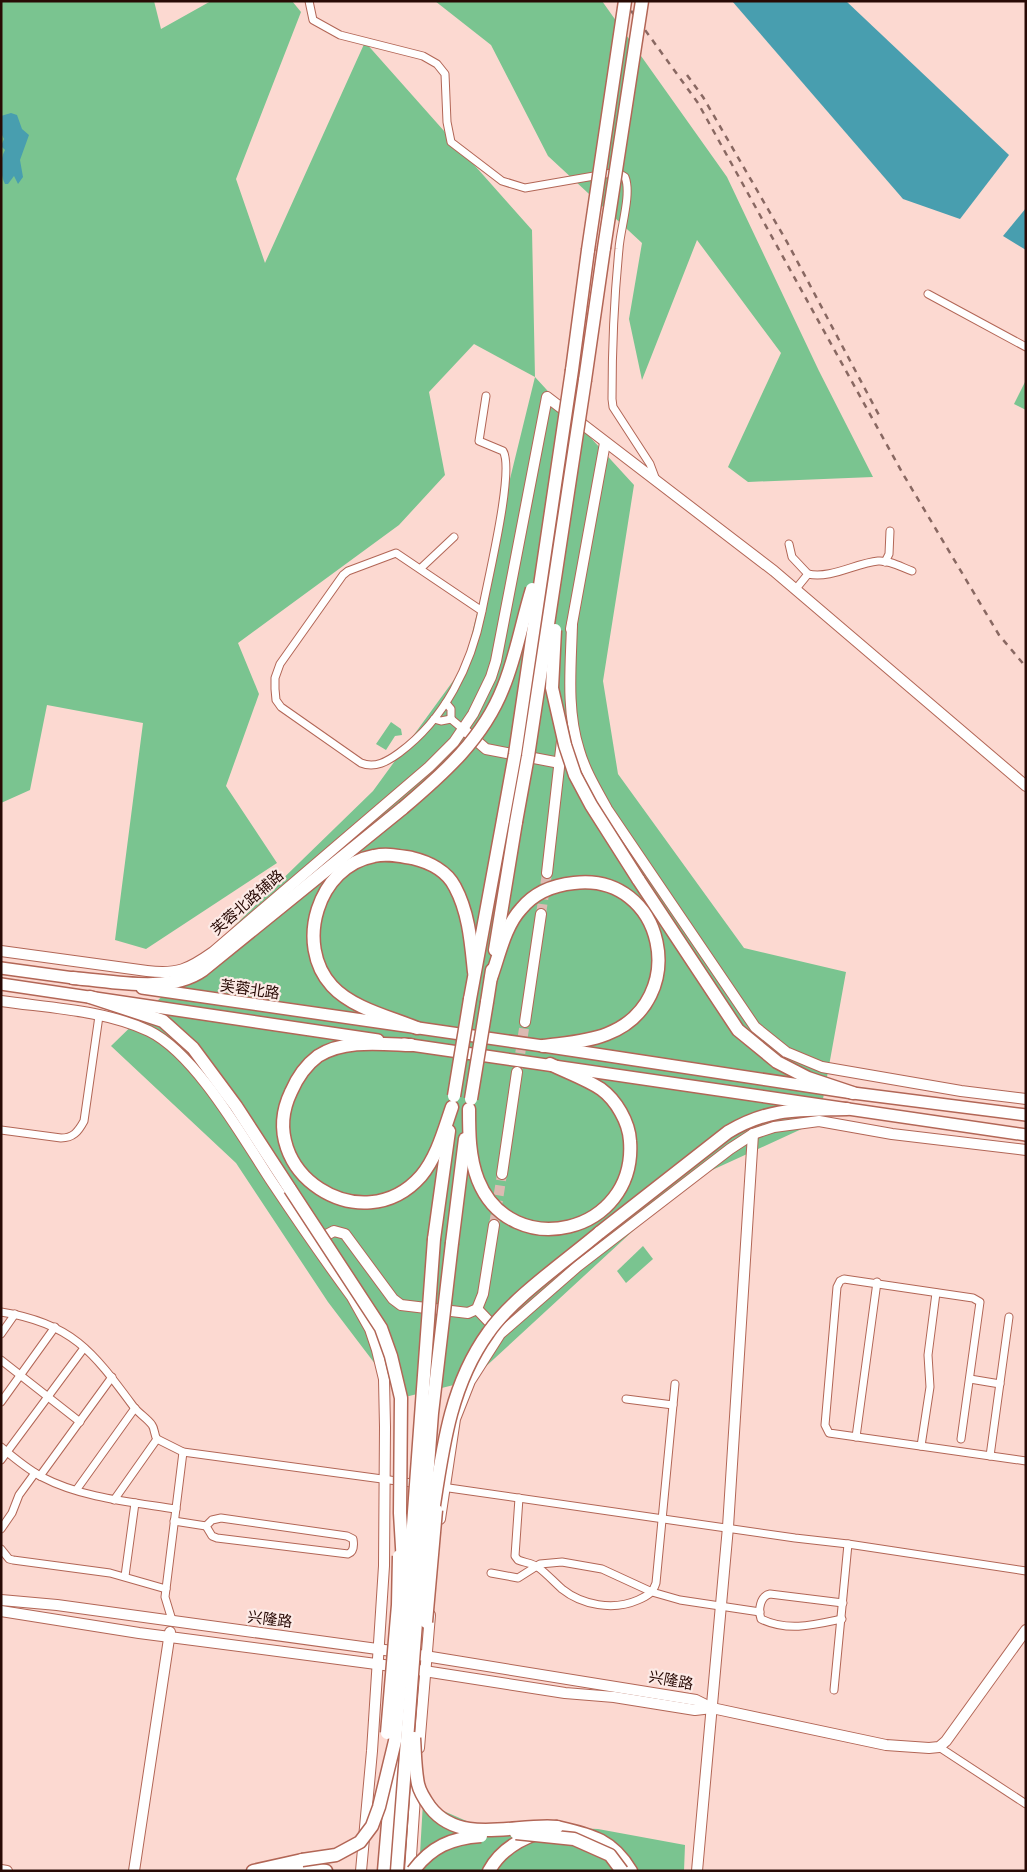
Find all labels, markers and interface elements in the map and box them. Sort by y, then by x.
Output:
street label: 芙蓉北路辅路 [207,866,287,938]
street label: 芙蓉北路 [219,976,281,1002]
street label: 兴隆路 [247,1608,293,1630]
street label: 兴隆路 [647,1668,695,1692]

